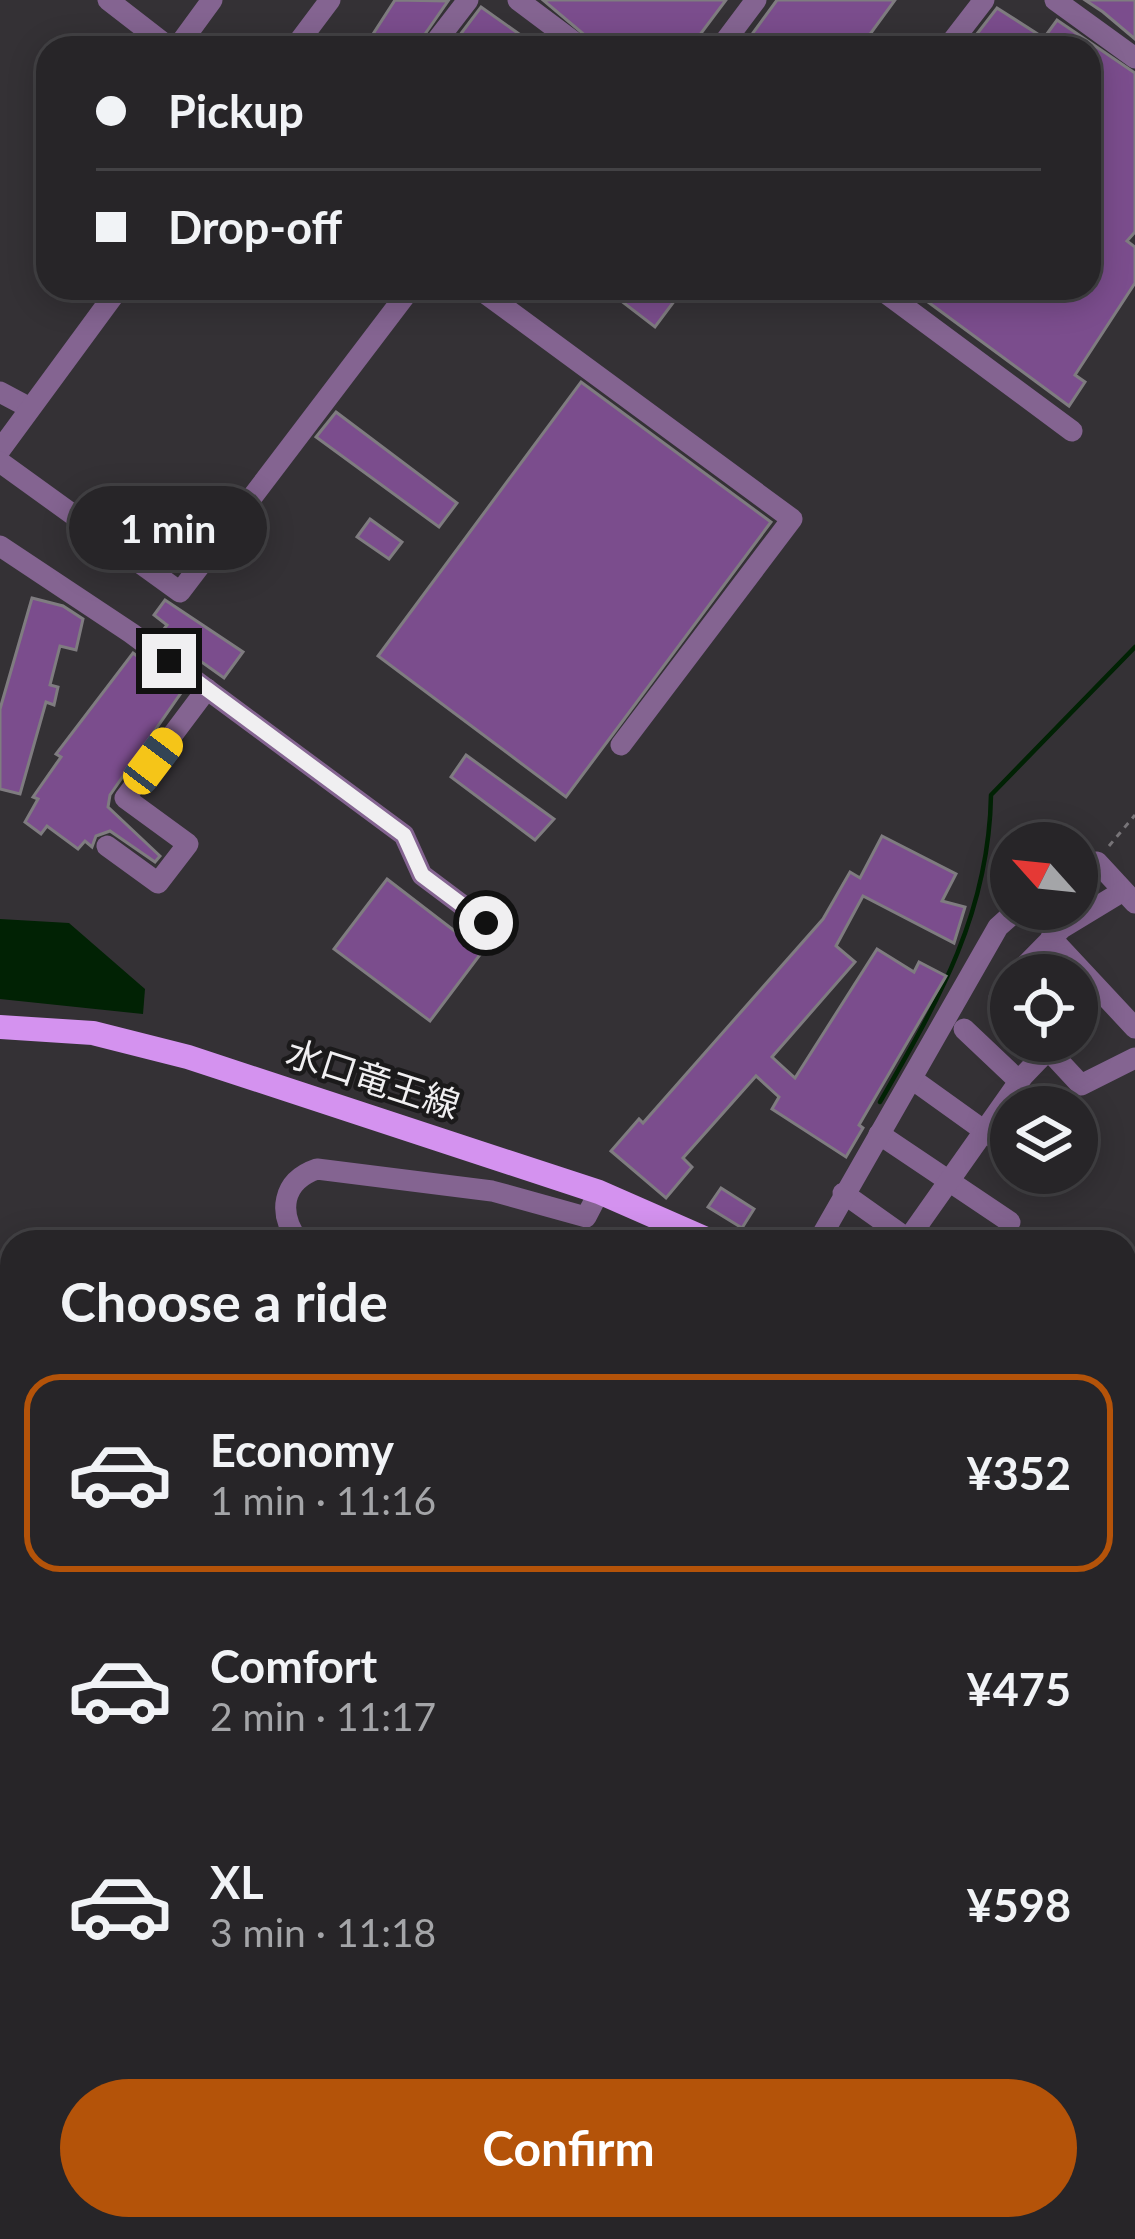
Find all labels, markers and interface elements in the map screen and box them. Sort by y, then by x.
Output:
text: Pickup [168,84,304,138]
text: Drop-off [168,200,342,254]
callout: 1 min [70,487,268,571]
text: 1 min [120,505,216,551]
route end [142,634,196,688]
car [117,721,189,801]
north arrow [990,822,1098,930]
map controls [990,822,1098,1194]
route start [459,896,513,950]
button: locate [990,954,1098,1062]
street label: 水口竜王線 [281,1029,466,1127]
button: layers [990,1086,1098,1194]
text: Choose a ride [60,1269,388,1334]
icon: car [66,1419,174,1527]
text: Economy [210,1423,394,1477]
text: ¥352 [967,1446,1071,1500]
text: 1 min · 11:16 [210,1477,436,1523]
icon: car [66,1635,174,1743]
text: Comfort [210,1639,377,1693]
text: ¥475 [967,1662,1071,1716]
text: 2 min · 11:17 [210,1693,436,1739]
icon: car [66,1851,174,1959]
text: XL [210,1855,264,1909]
text: ¥598 [967,1878,1071,1932]
text: 3 min · 11:18 [210,1909,436,1955]
button: Confirm [60,2079,1077,2217]

